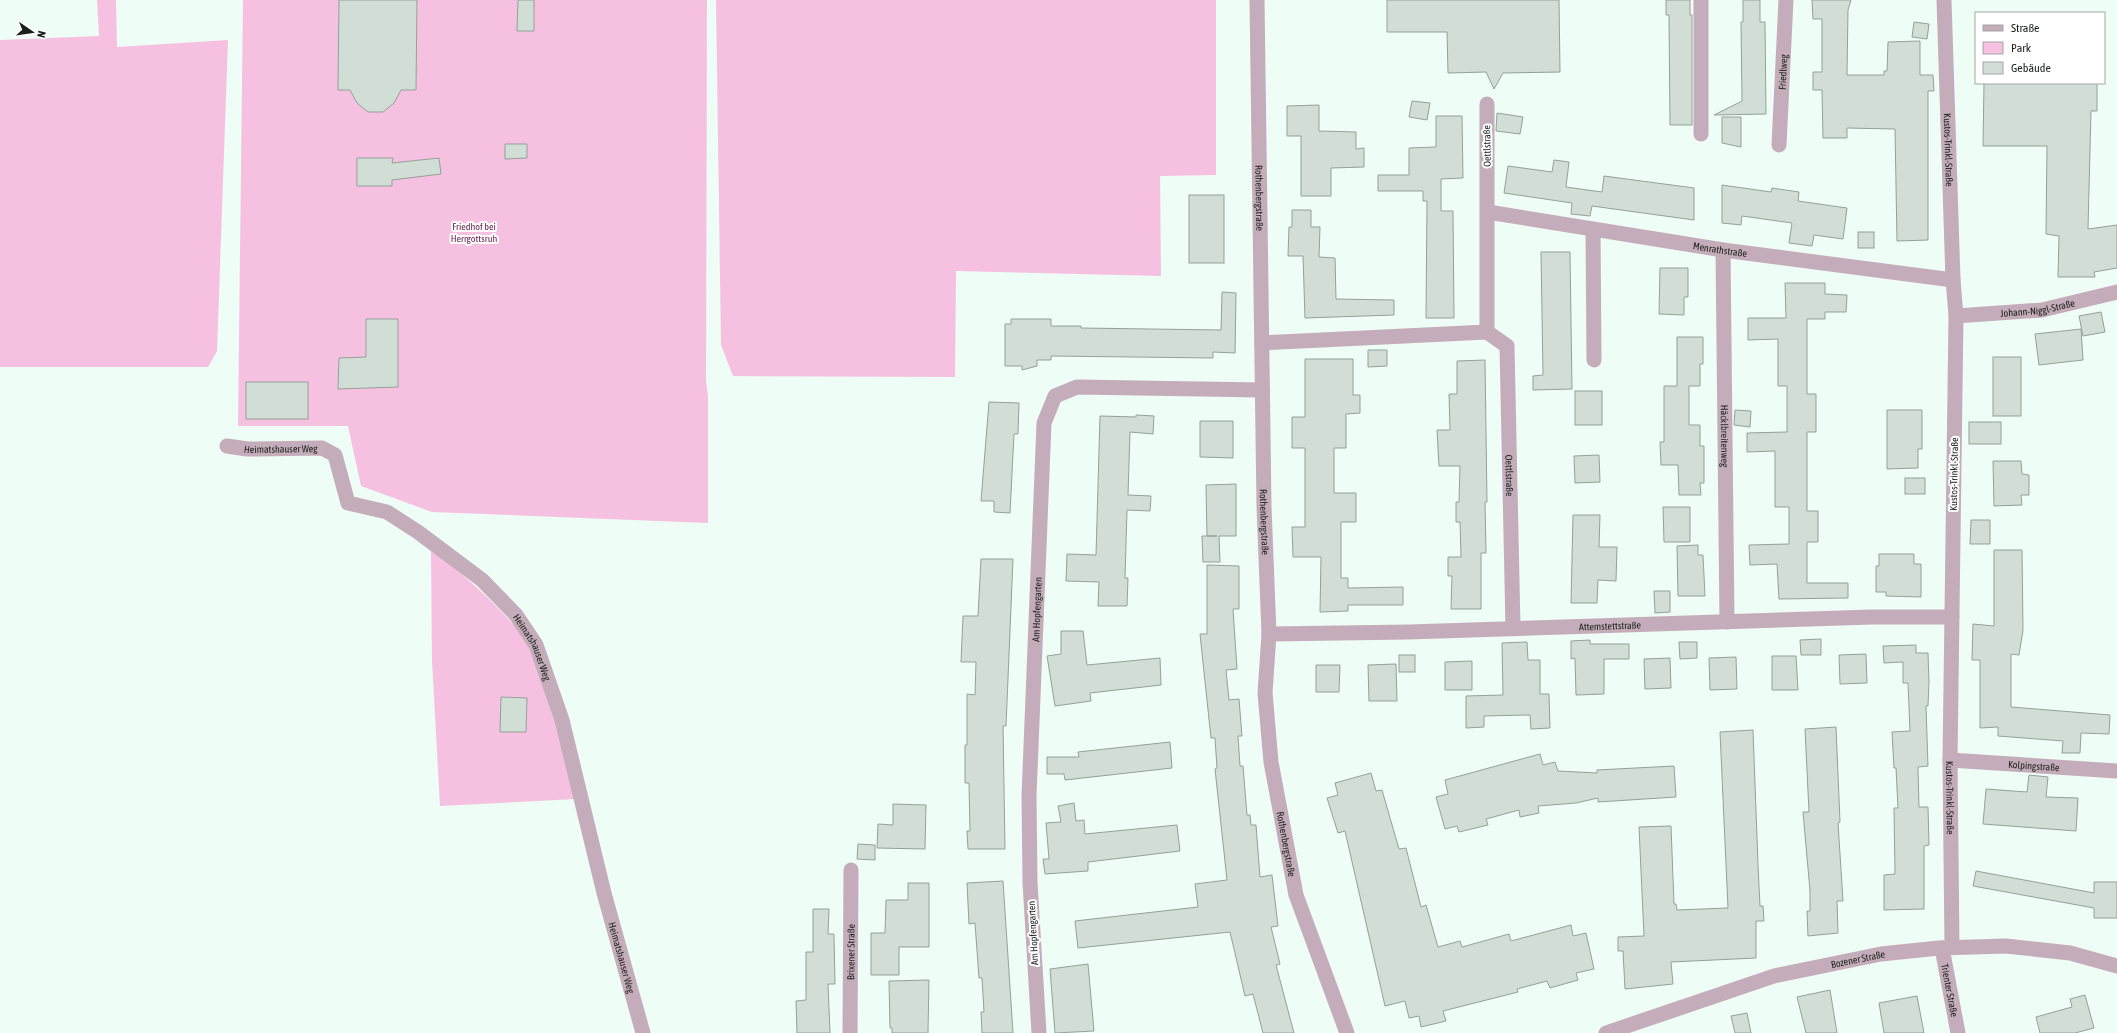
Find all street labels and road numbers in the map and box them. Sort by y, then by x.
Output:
street label: Friedlweg [1776,53,1789,90]
street label: Kustos-Trinkl-Straße [1942,113,1956,187]
street label: Oettlstraße [1481,125,1493,167]
street label: Rothenbergstraße [1254,165,1266,232]
street label: Menrathstraße [1692,240,1748,259]
street label: Johann-Niggl-Straße [2000,297,2076,318]
street label: Häcklbreitenweg [1719,405,1731,468]
street label: Kustos-Trinkl-Straße [1948,437,1960,511]
street label: Heimatshauser Weg [243,443,318,455]
street label: Oettlstraße [1504,454,1516,497]
street label: Rothenbergstraße [1258,489,1271,556]
street label: Am Hopfengarten [1030,577,1043,642]
street label: Heimatshauser Weg [511,612,554,683]
street label: Attemstettstraße [1579,619,1642,632]
street label: Kolpingstraße [2008,758,2060,773]
street label: Kustos-Trinkl-Straße [1945,761,1956,835]
street label: Rothenbergstraße [1275,810,1298,878]
street label: Am Hopfengarten [1026,900,1040,966]
street label: Heimatshauser Weg [607,921,637,995]
street label: Brixener Straße [845,924,856,980]
street label: Bozener Straße [1830,948,1886,970]
street label: Trienter Straße [1940,963,1960,1018]

